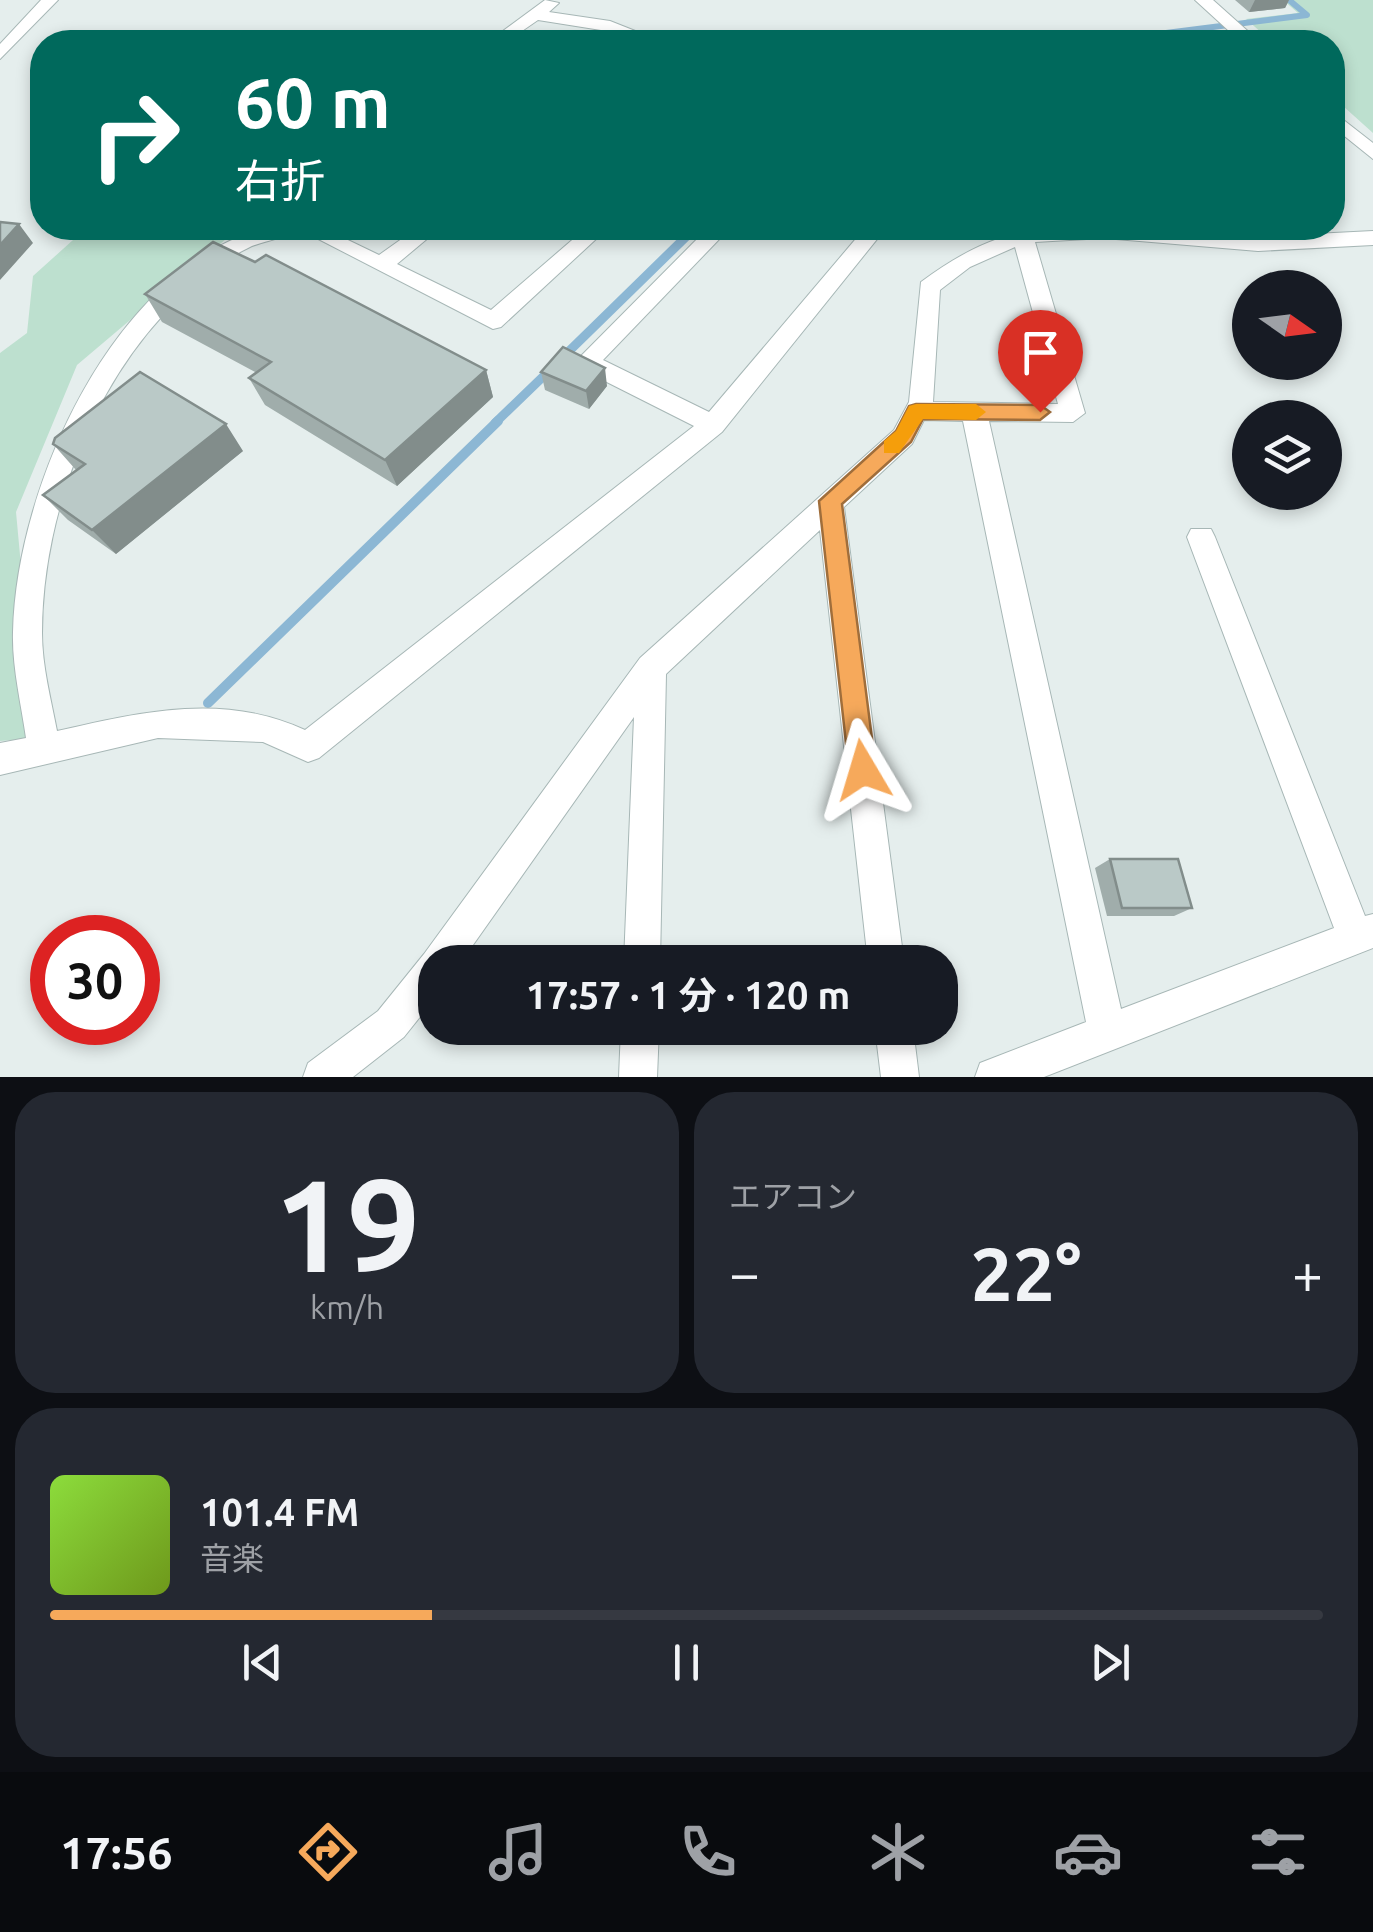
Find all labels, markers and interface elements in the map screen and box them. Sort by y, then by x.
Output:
text: 60 m [235,63,391,141]
icon: right [70,70,200,200]
text: 右折 [235,155,325,206]
north arrow [1232,270,1342,380]
map controls [1232,270,1342,510]
pin [998,310,1083,413]
icon: arrive [1013,325,1068,380]
button: layers [1232,400,1342,510]
position arrow [811,718,915,822]
speed limit sign: 30 [30,915,160,1045]
text: 17:57 · 1 分 · 120 m [526,974,850,1016]
text: 19 [274,1151,420,1297]
text: エアコン [729,1178,857,1214]
text: 22° [970,1231,1082,1315]
text: − [729,1242,760,1303]
text: + [1292,1242,1323,1303]
text: km/h [310,1289,384,1325]
text: 101.4 FM [200,1491,359,1533]
text: 音楽 [200,1540,264,1576]
icon: previous [235,1635,290,1690]
icon: pause [659,1635,714,1690]
icon: next [1083,1635,1138,1690]
icon: directions [293,1817,363,1887]
icon: music [483,1817,553,1887]
icon: phone [673,1817,743,1887]
icon: climate [863,1817,933,1887]
icon: car [1053,1817,1123,1887]
icon: filters [1243,1817,1313,1887]
text: 17:56 [60,1827,173,1878]

